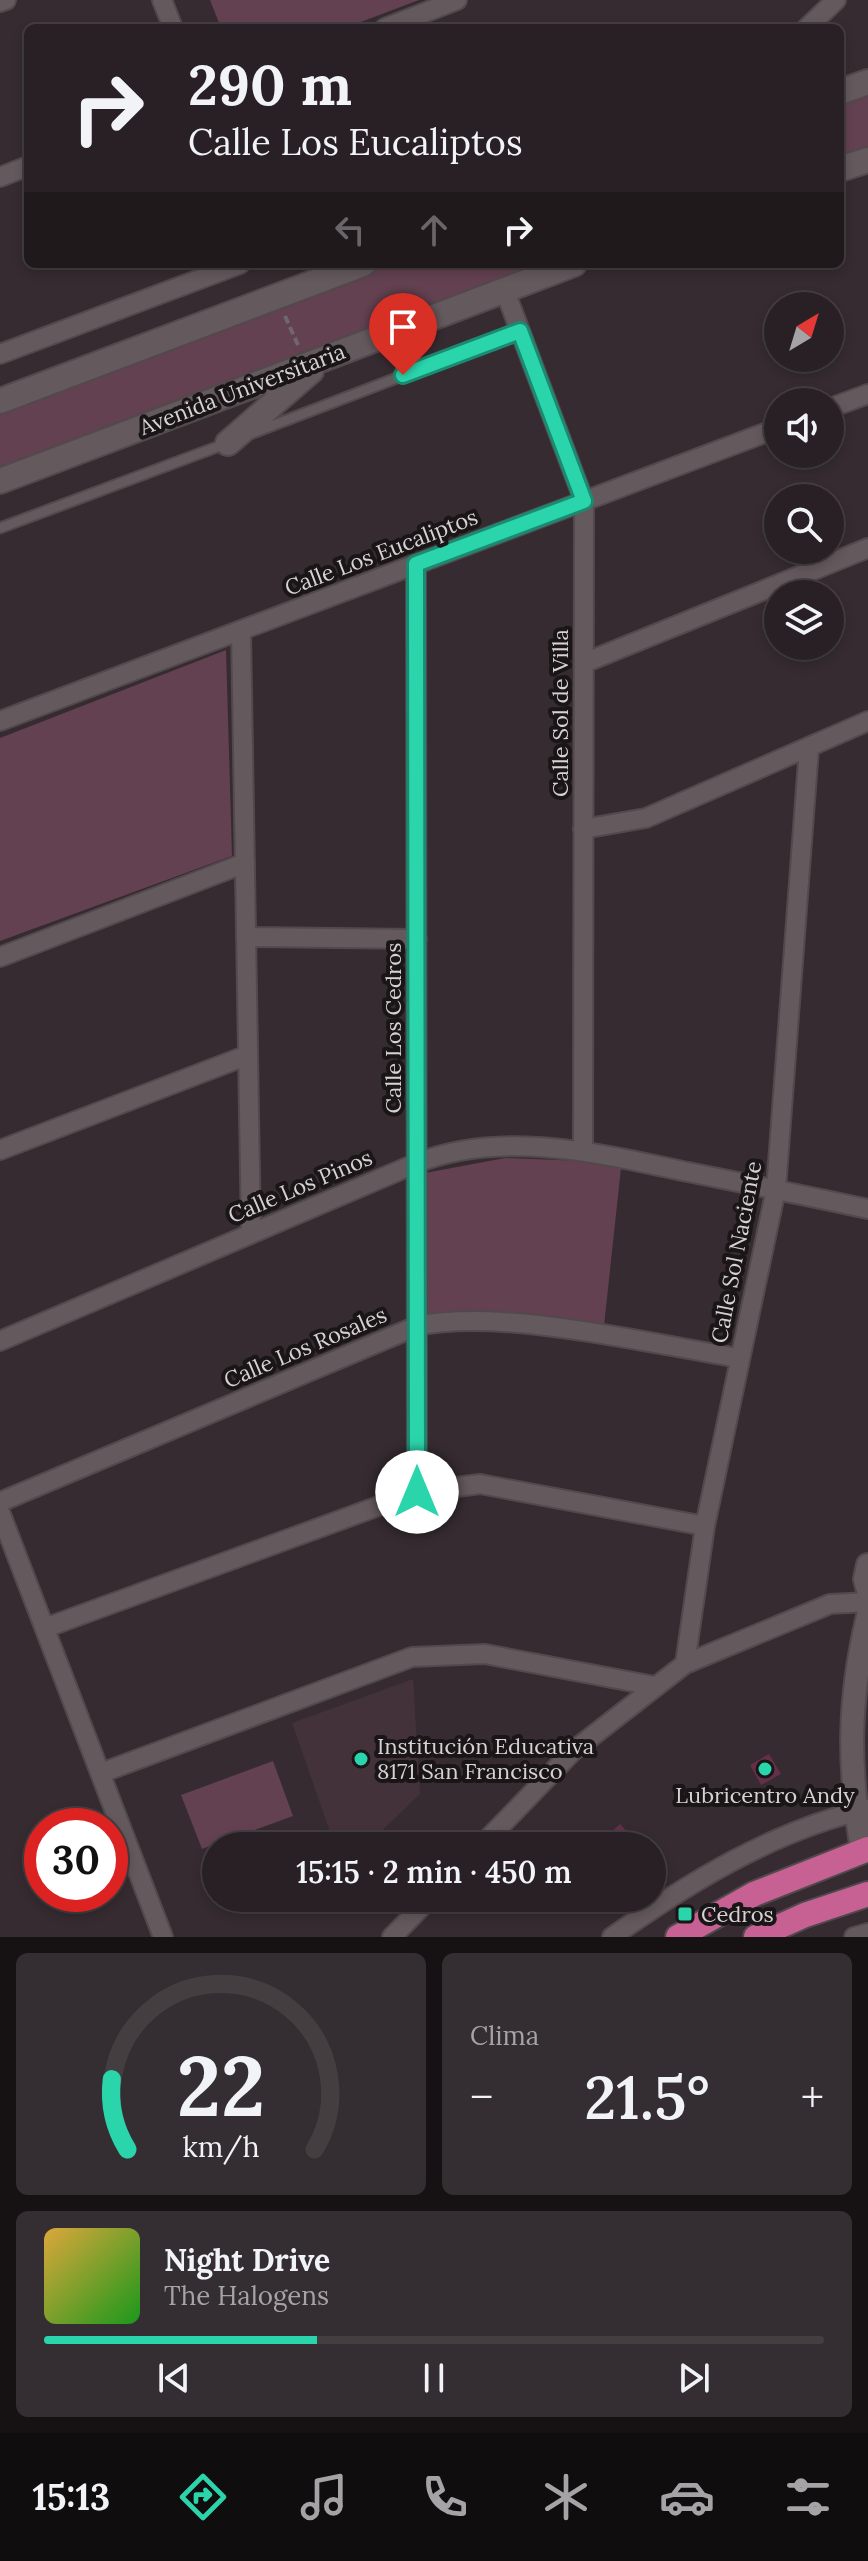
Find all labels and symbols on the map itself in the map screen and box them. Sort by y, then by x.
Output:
north arrow [764,292,844,372]
pin [369,293,437,375]
street label: Avenida Universitaria [134,337,349,442]
street label: Calle Los Eucaliptos [281,502,481,602]
street label: Calle Sol de Villa [546,629,574,797]
street label: Calle Los Cedros [379,943,407,1113]
street label: Calle Los Pinos [224,1143,376,1229]
street label: Calle Sol Naciente [705,1158,767,1345]
street label: Calle Los Rosales [219,1300,391,1394]
position arrow [375,1450,459,1534]
place label: Institución Educativa 8171 San Francisco [377,1732,594,1785]
marker: Institución Educativa 8171 San Francisco [352,1750,370,1768]
marker: Lubricentro Andy [756,1760,774,1778]
place label: Lubricentro Andy [675,1781,855,1809]
speed limit sign: 30 [24,1808,128,1912]
place label: Cedros [701,1900,774,1928]
marker: Cedros [676,1905,694,1923]

